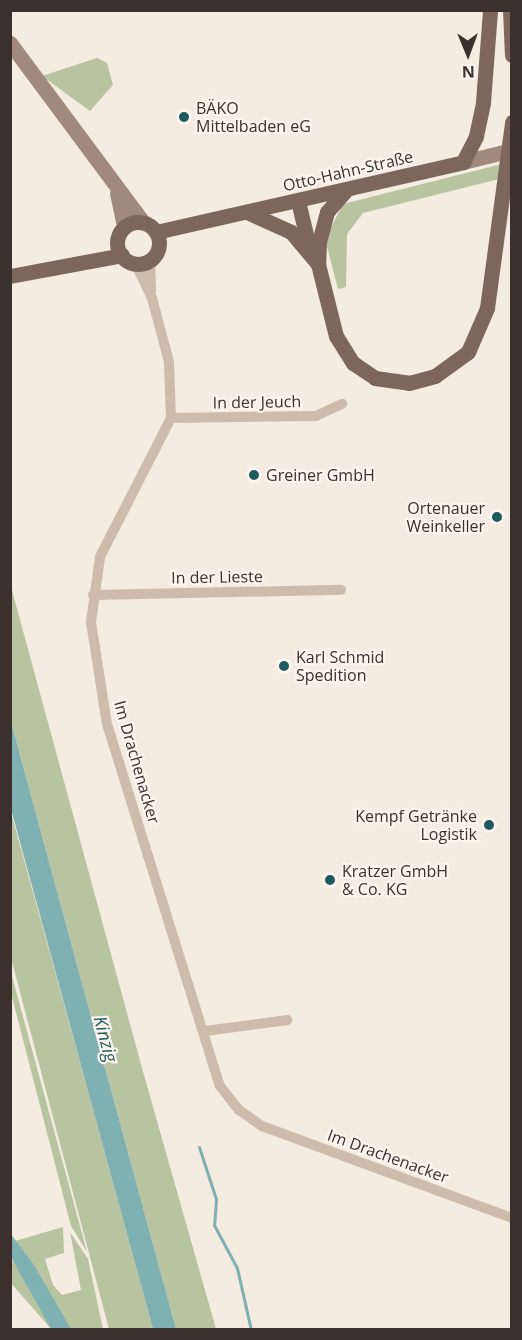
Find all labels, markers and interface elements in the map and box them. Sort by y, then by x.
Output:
north arrow [438,24,498,84]
text: N [462,61,475,83]
place label: BÄKO Mittelbaden eG [196,98,311,136]
marker: BÄKO Mittelbaden eG [177,110,191,124]
street label: Otto-Hahn-Straße [281,147,415,195]
street label: In der Jeuch [213,392,301,412]
place label: Greiner GmbH [266,465,375,485]
marker: Greiner GmbH [247,468,261,482]
place label: Ortenauer Weinkeller [406,498,485,536]
marker: Ortenauer Weinkeller [490,510,504,524]
street label: In der Lieste [171,567,263,587]
place label: Karl Schmid Spedition [296,647,384,685]
marker: Karl Schmid Spedition [277,659,291,673]
street label: Im Drachenacker [110,698,164,826]
place label: Kempf Getränke Logistik [355,806,477,844]
marker: Kempf Getränke Logistik [482,818,496,832]
place label: Kratzer GmbH & Co. KG [342,861,448,899]
marker: Kratzer GmbH & Co. KG [323,873,337,887]
water label: Kinzig [90,1014,122,1064]
street label: Im Drachenacker [325,1125,451,1187]

